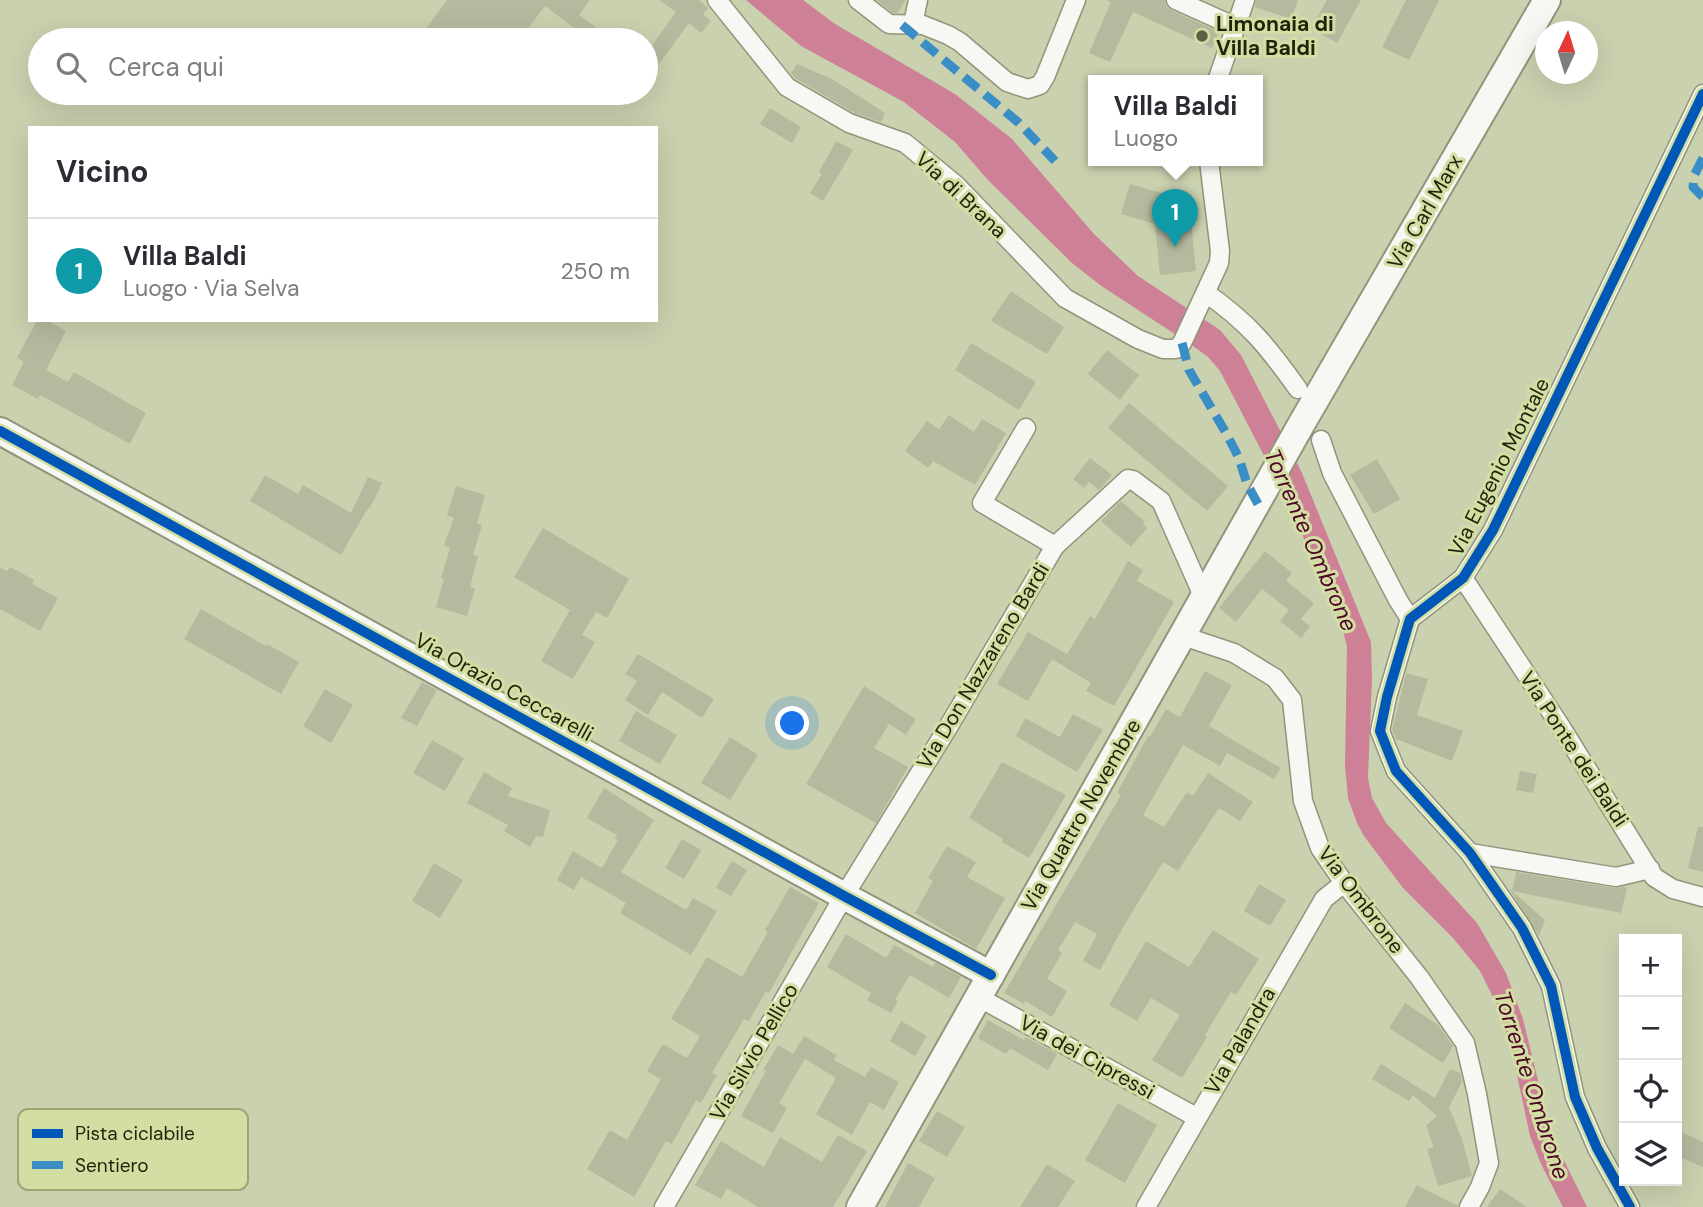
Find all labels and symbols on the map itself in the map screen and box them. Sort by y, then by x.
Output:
place label: Limonaia di Villa Baldi [1216,10,1334,62]
north arrow [1535,21,1598,84]
marker: Limonaia di Villa Baldi [1194,28,1210,44]
street label: Via di Brana [909,145,1013,245]
street label: Via Carl Marx [1381,150,1469,274]
pin: 1 [1152,189,1198,247]
street label: Via Eugenio Montale [1442,373,1556,561]
water label: Torrente Ombrone [1257,444,1365,636]
street label: Via Don Nazzareno Bardi [910,558,1056,774]
street label: Via Orazio Ceccarelli [410,626,598,748]
street label: Via Ponte dei Baldi [1513,666,1635,832]
your location [775,706,809,740]
street label: Via Quattro Novembre [1015,714,1148,916]
street label: Via Ombrone [1311,840,1411,960]
street label: Via Silvio Pellico [703,978,805,1126]
street label: Via Palandra [1198,982,1282,1100]
water label: Torrente Ombrone [1487,987,1577,1183]
street label: Via dei Cipressi [1014,1008,1160,1106]
legend [18,1109,248,1190]
text: Pista ciclabile [75,1121,195,1146]
text: Sentiero [75,1153,148,1178]

